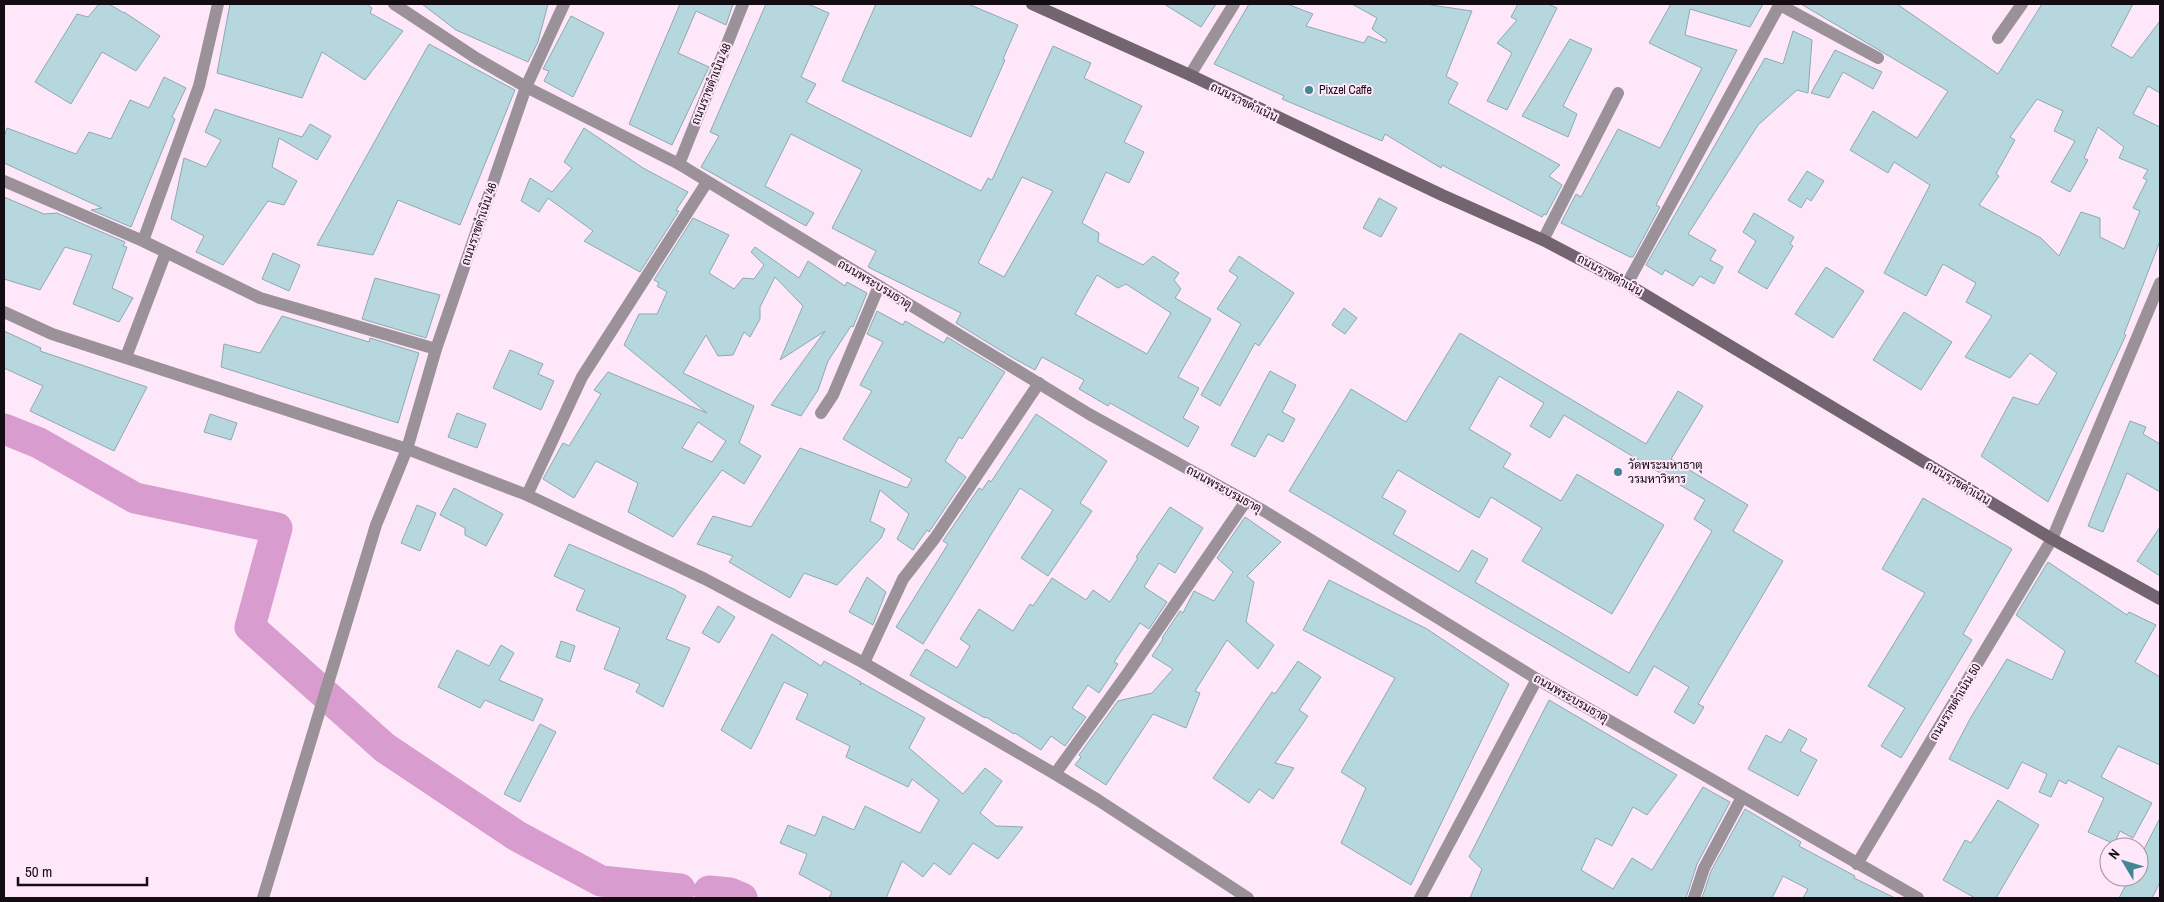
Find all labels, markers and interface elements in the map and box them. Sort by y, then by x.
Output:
street label: ถนนราขดำเนิน 48 [687,41,735,127]
street label: ถนนราขดำเนิน [1208,79,1281,125]
place label: Pixzel Caffe [1319,82,1372,98]
marker: Pixzel Caffe [1303,84,1315,96]
street label: ถนนราขดำเนิน 46 [457,180,501,268]
street label: ถนนราขดำเนิน [1574,250,1646,300]
street label: ถนนพระบรมธาตุ [835,256,915,313]
place label: วัดพระมหาธาตุ วรมหาวิหาร [1628,457,1703,487]
street label: ถนนราขดำเนิน [1923,457,1994,509]
street label: ถนนพระบรมธาตุ [1183,462,1264,517]
marker: วัดพระมหาธาตุ วรมหาวิหาร [1612,466,1624,478]
street label: ถนนราขดำเนิน 50 [1926,661,1984,743]
street label: ถนนพระบรมธาตุ [1530,670,1611,727]
north arrow [2099,837,2149,887]
text: N [2104,845,2123,863]
scale bar [18,854,146,886]
text: 50 m [25,861,52,882]

